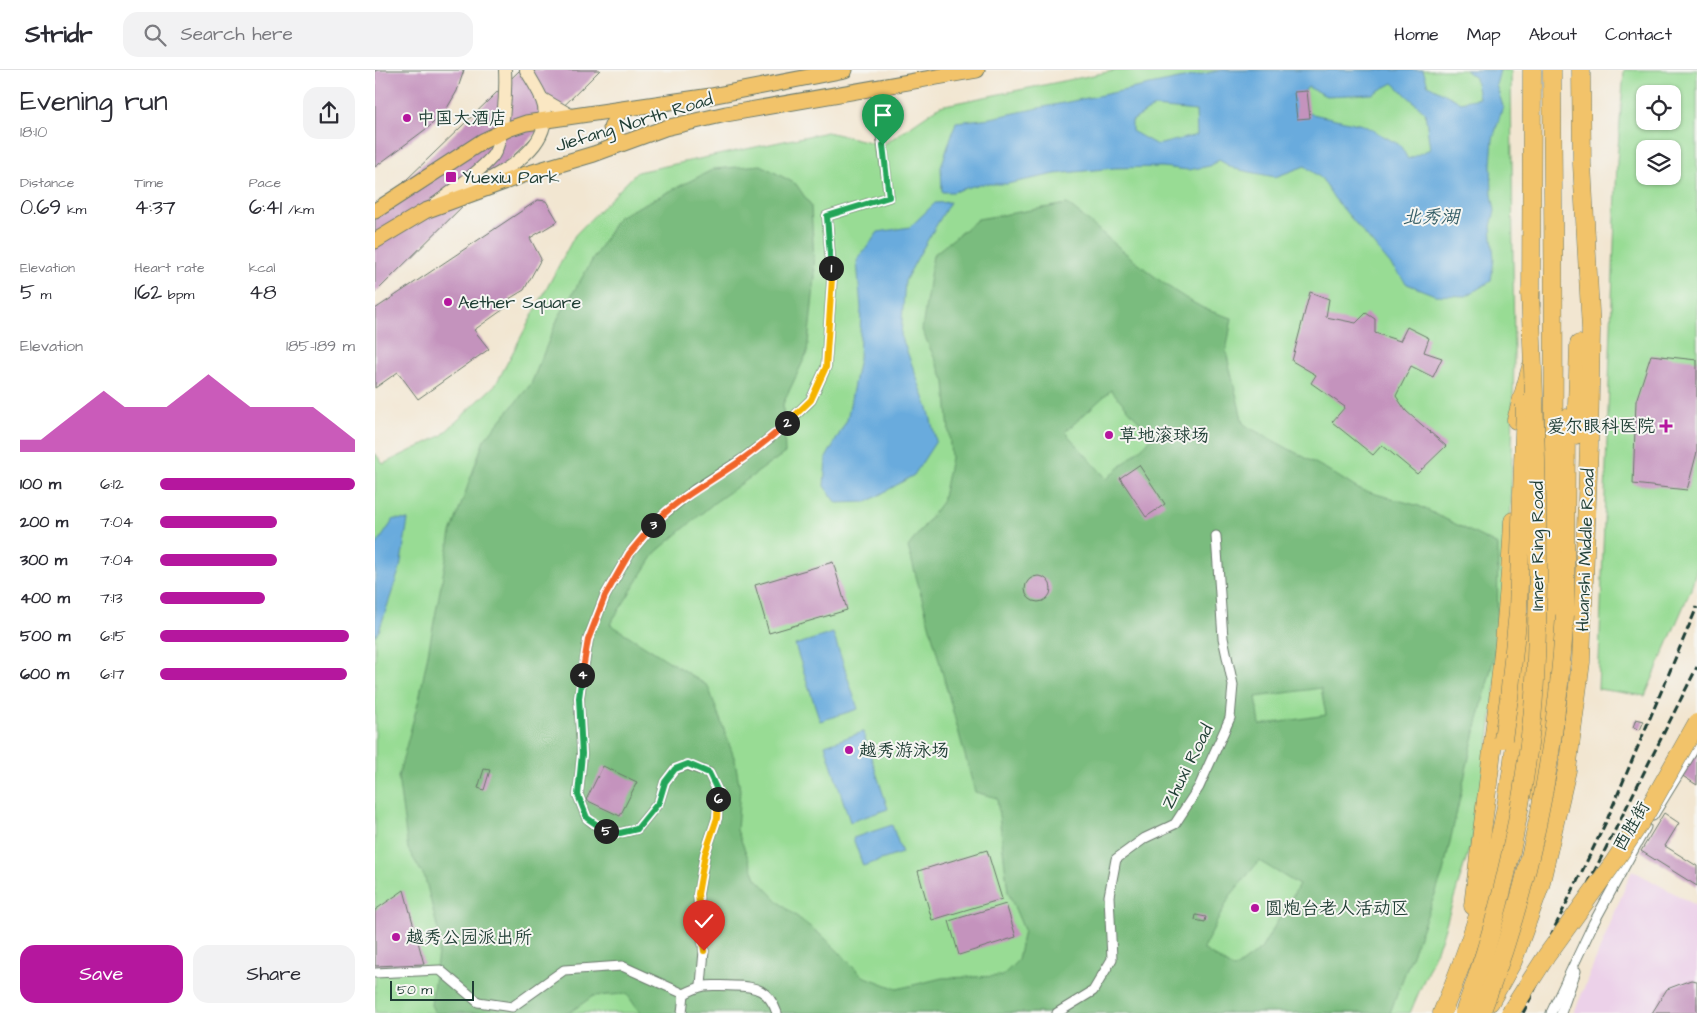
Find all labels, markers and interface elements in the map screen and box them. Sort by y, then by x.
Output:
search box [123,12,473,57]
text: Stridr [25,18,93,52]
icon: search [141,21,169,49]
text: Search here [181,21,293,48]
text: Home [1394,22,1439,47]
text: Map [1467,22,1501,47]
text: About [1529,22,1577,47]
text: Contact [1605,22,1672,47]
text: Evening run [20,82,168,121]
map controls [1636,85,1681,185]
button: locate [1636,85,1681,130]
button: share [303,87,355,139]
street label: Jiefang North Road [552,87,716,159]
pin [862,94,904,145]
icon: arrive [869,101,897,129]
place label: 中国大酒店 [417,106,507,131]
marker: 中国大酒店 [401,112,413,124]
text: 18:10 [20,121,47,143]
button: layers [1636,140,1681,185]
place label: Yuexiu Park [462,165,560,190]
marker: Yuexiu Park [444,170,458,184]
text: Distance [20,173,74,193]
text: Time [134,173,164,193]
text: Pace [249,173,281,193]
text: 0.69 [20,193,61,222]
text: 4:37 [134,193,176,222]
text: 6:41 [249,193,282,222]
text: km [61,200,86,220]
text: /km [282,200,314,220]
water label: 北秀湖 [1402,204,1461,231]
pin: 1 [819,256,843,280]
text: Elevation [20,258,75,278]
text: Heart rate [134,258,205,278]
text: kcal [249,258,275,278]
text: 1 [831,258,832,278]
text: 5 [20,278,35,307]
text: 162 [134,278,162,307]
text: 48 [249,278,277,307]
text: m [35,285,51,305]
text: bpm [162,285,194,305]
place label: Aether Square [458,290,581,315]
marker: Aether Square [442,296,454,308]
text: Elevation [20,335,83,357]
text: 185–189 m [286,335,355,357]
pin: 2 [775,410,799,436]
text: 2 [783,413,792,433]
place label: 爱尔眼科医院 [1547,414,1655,439]
marker: 爱尔眼科医院 [1659,419,1673,433]
place label: 草地滚球场 [1119,423,1209,448]
marker: 草地滚球场 [1103,429,1115,441]
street label: Huanshi Middle Road [1570,468,1601,632]
text: 100 m [20,473,61,495]
text: 6:12 [100,473,124,495]
street label: Inner Ring Road [1525,481,1551,611]
text: 200 m [20,511,68,533]
text: 7:04 [100,511,134,533]
pin: 3 [641,512,665,538]
text: 3 [650,515,657,535]
text: 300 m [20,549,67,571]
text: 7:04 [100,549,134,571]
text: 400 m [20,587,70,609]
text: 7:13 [100,587,123,609]
text: 500 m [20,625,70,647]
text: 6:15 [100,625,126,647]
pin: 4 [569,662,595,688]
text: 600 m [20,663,69,685]
text: 6:17 [100,663,125,685]
text: 4 [578,665,587,685]
street label: Zhuxi Road [1155,720,1219,813]
place label: 越秀游泳场 [859,738,949,763]
marker: 越秀游泳场 [843,744,855,756]
pin: 6 [705,786,731,812]
text: 6 [714,789,723,809]
street label: 西胜街 [1607,797,1656,856]
pin: 5 [593,818,619,844]
text: 5 [602,821,611,841]
place label: 圆炮台老人活动区 [1265,896,1409,921]
pin [683,900,725,951]
marker: 圆炮台老人活动区 [1249,902,1261,914]
icon: check [690,907,718,935]
place label: 越秀公园派出所 [406,925,532,950]
marker: 越秀公园派出所 [390,931,402,943]
button: Save [20,945,183,1003]
button: Share [193,945,355,1003]
scale bar [390,978,474,1001]
text: 50 m [397,980,432,1000]

